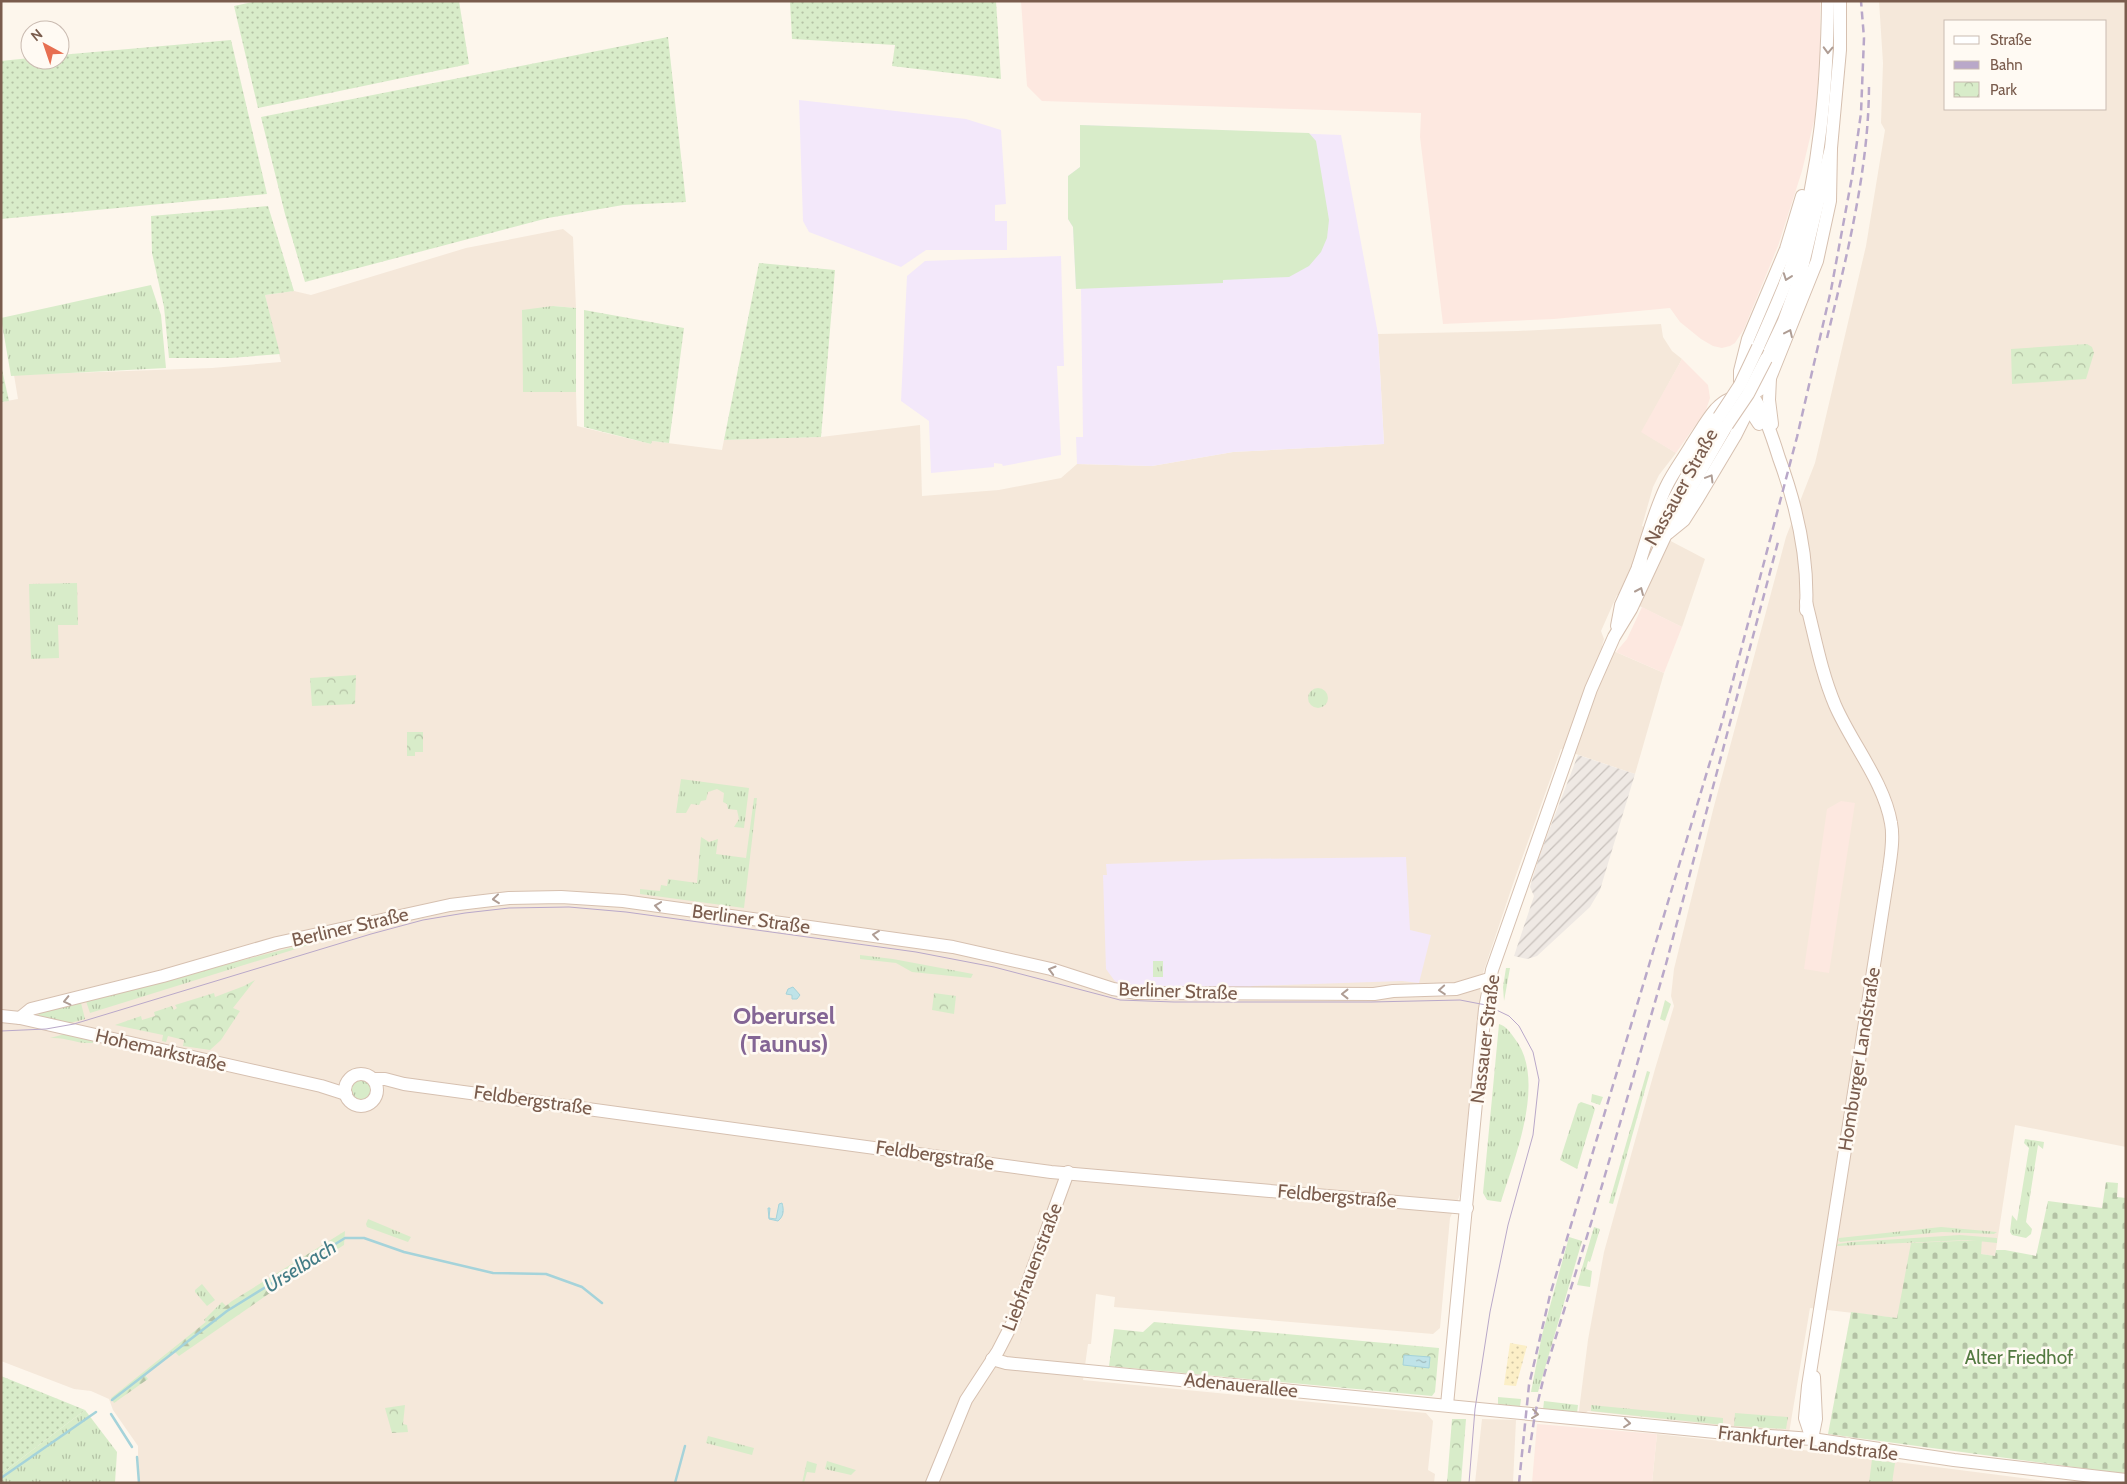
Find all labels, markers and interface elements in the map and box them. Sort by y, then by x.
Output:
north arrow [20,20,70,70]
legend [1944,20,2107,110]
text: N [27,25,46,45]
text: Straße [1990,31,2032,49]
one-way arrow [1822,46,1833,54]
text: Bahn [1990,56,2023,74]
text: Park [1990,81,2017,99]
one-way arrow [1783,272,1793,280]
one-way arrow [1783,330,1793,339]
street label: Nassauer Straße [1639,424,1723,549]
one-way arrow [1704,475,1714,484]
one-way arrow [1633,587,1644,596]
one-way arrow [492,893,500,904]
street label: Berliner Straße [690,899,812,939]
one-way arrow [654,901,662,912]
street label: Berliner Straße [289,902,411,952]
one-way arrow [872,931,880,941]
one-way arrow [1049,965,1057,975]
street label: Homburger Landstraße [1833,965,1885,1153]
street label: Nassauer Straße [1466,973,1504,1105]
street label: Berliner Straße [1118,977,1238,1005]
one-way arrow [1438,984,1446,995]
one-way arrow [1340,989,1348,999]
one-way arrow [62,995,71,1006]
district label: Oberursel (Taunus) [733,1001,835,1058]
street label: Hohemarkstraße [93,1024,229,1076]
street label: Feldbergstraße [472,1080,594,1120]
street label: Feldbergstraße [874,1135,996,1175]
street label: Feldbergstraße [1277,1179,1398,1213]
street label: Liebfrauenstraße [997,1200,1067,1334]
water label: Urselbach [260,1235,340,1297]
park label: Alter Friedhof [1965,1346,2074,1369]
street label: Adenauerallee [1183,1368,1299,1402]
one-way arrow [1531,1408,1539,1419]
one-way arrow [1623,1418,1631,1429]
street label: Frankfurter Landstraße [1717,1421,1900,1466]

